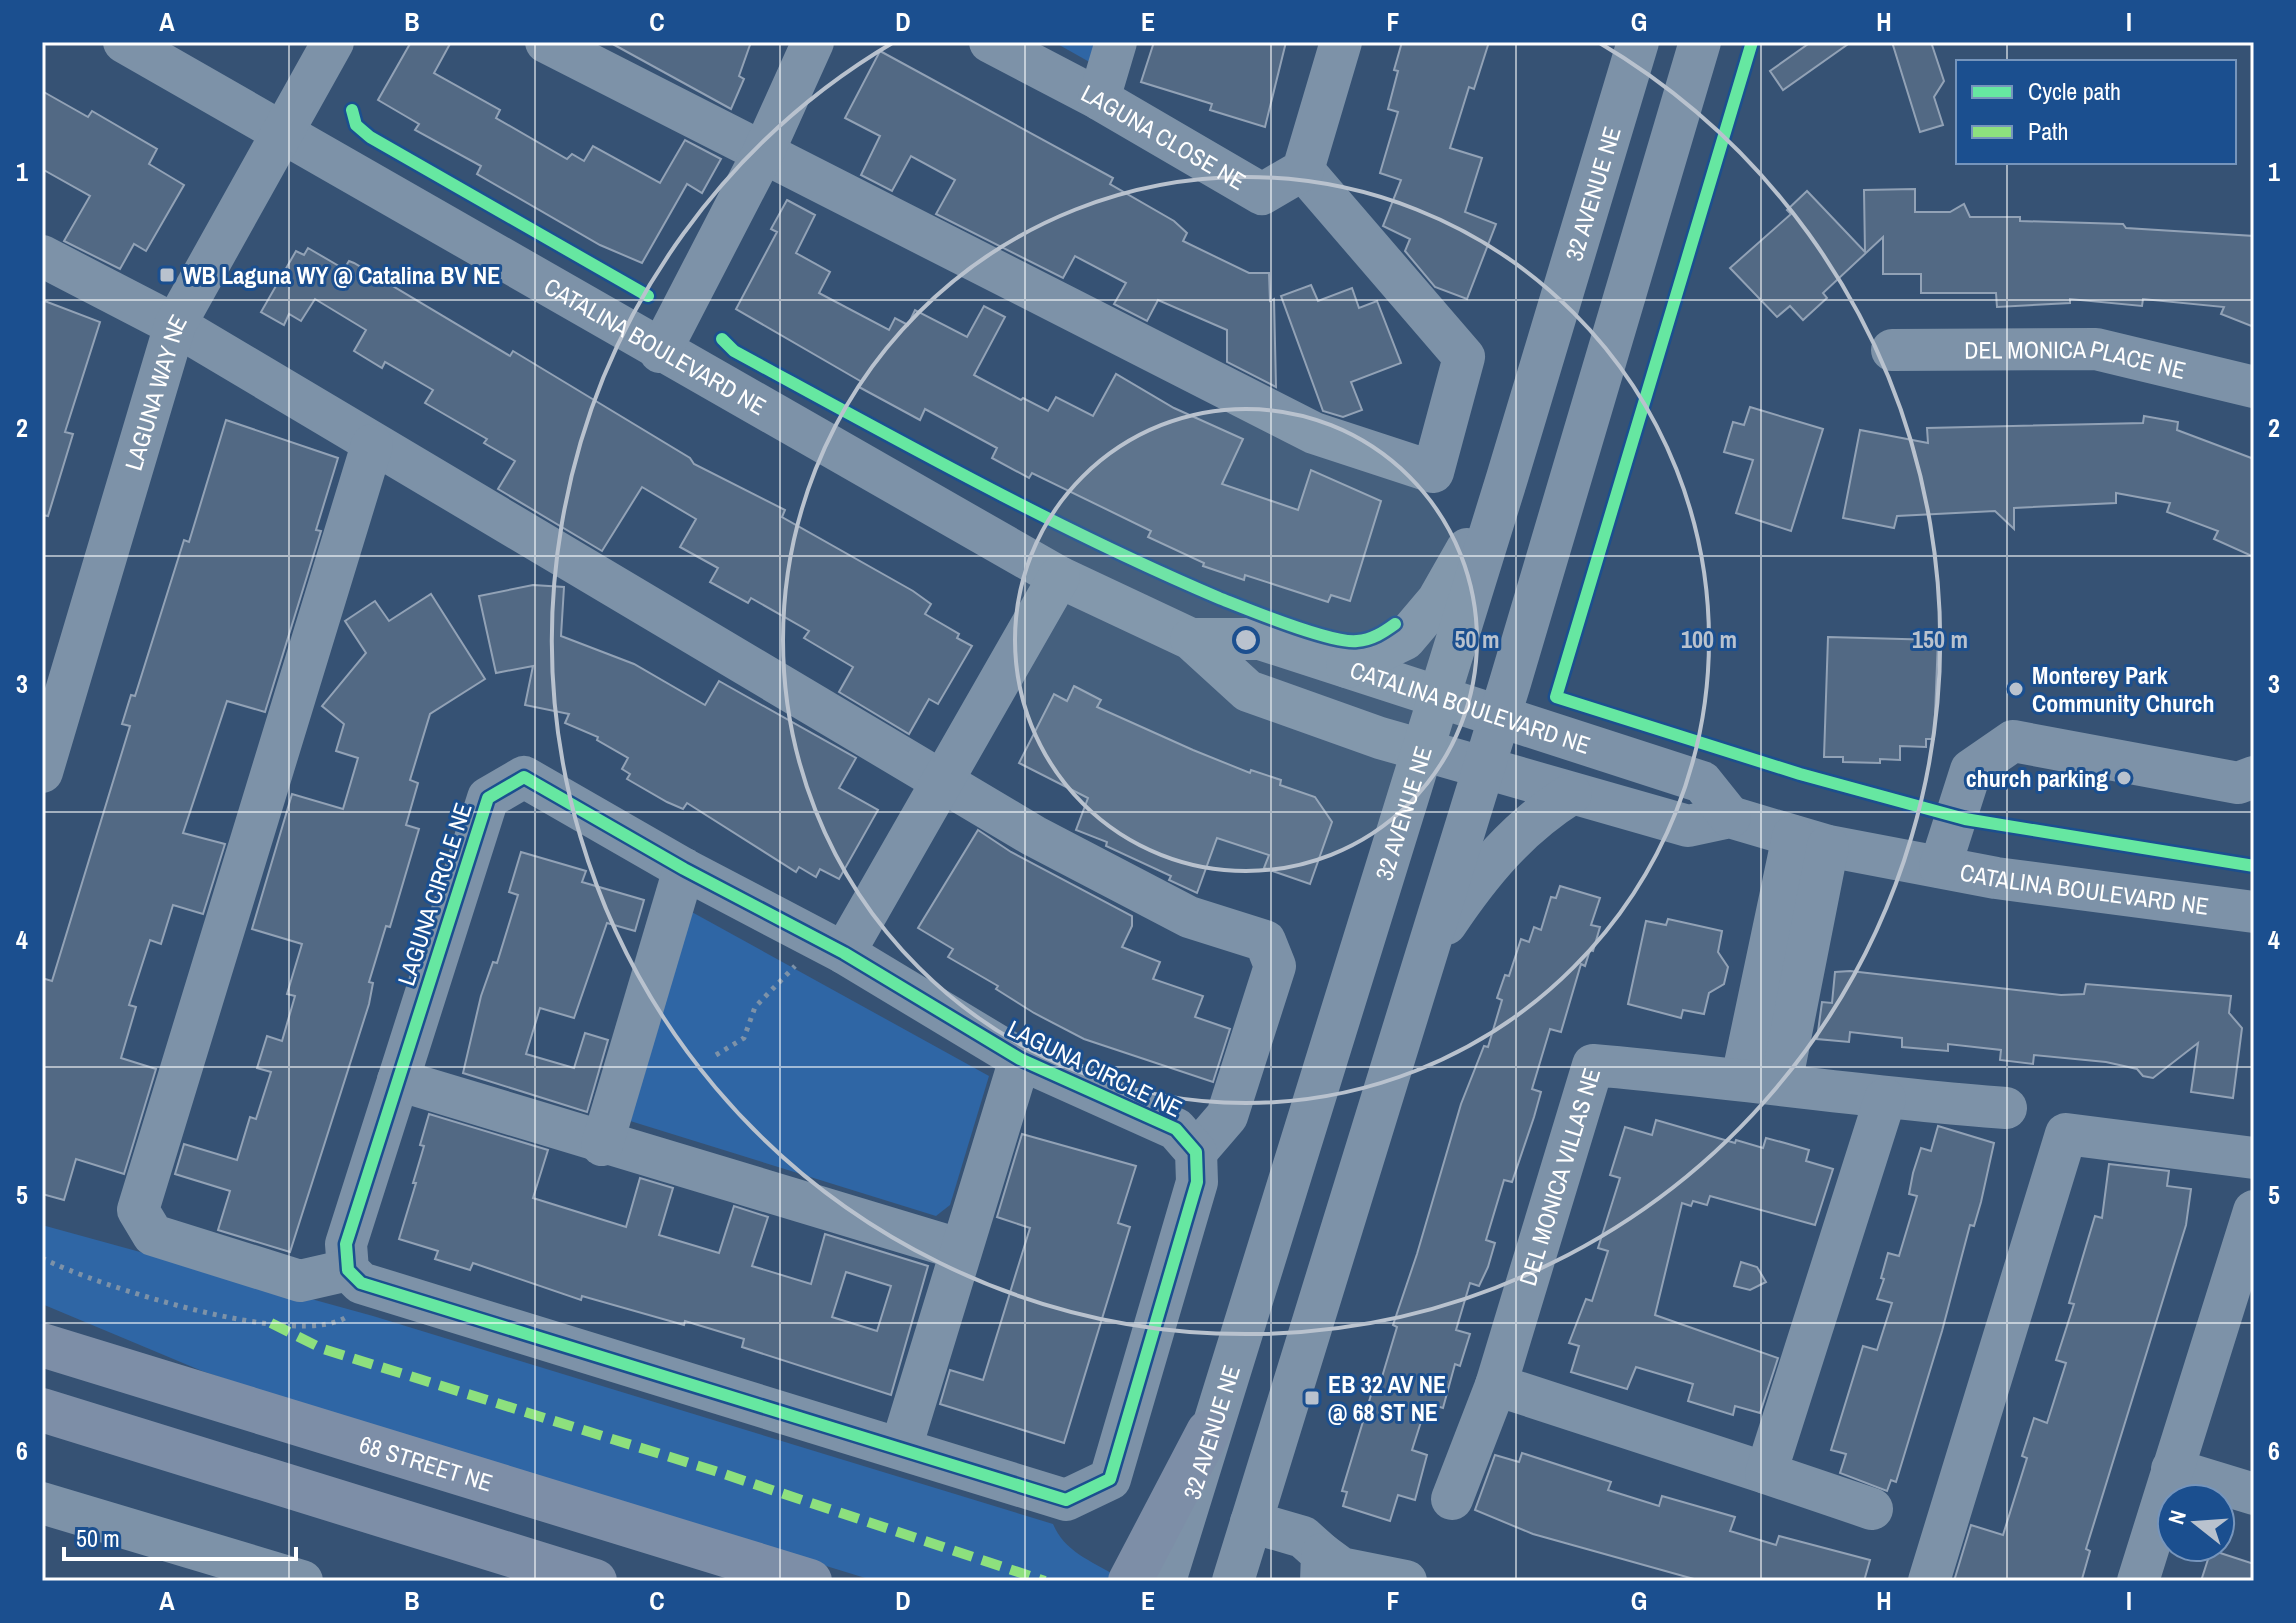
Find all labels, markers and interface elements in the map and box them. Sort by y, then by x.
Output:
text: A [159,4,175,39]
text: B [404,4,420,39]
text: C [649,4,665,39]
text: D [895,4,911,39]
text: E [1141,4,1155,39]
text: F [1386,4,1400,39]
text: G [1631,4,1647,39]
text: H [1876,4,1892,39]
text: I [2126,4,2132,39]
legend [1956,60,2236,164]
text: Cycle path [2028,75,2121,107]
street label: LAGUNA CLOSE NE [1076,77,1252,197]
text: Path [2028,115,2069,147]
street label: 32 AVENUE NE [1557,122,1628,264]
text: 1 [16,154,28,189]
text: 1 [2268,154,2280,189]
place label: WB Laguna WY @ Catalina BV NE [183,259,500,291]
marker: WB Laguna WY @ Catalina BV NE [158,266,176,284]
street label: CATALINA BOULEVARD NE [538,270,772,422]
street label: LAGUNA WAY NE [117,309,194,474]
street label: DEL MONICA PLACE NE [1964,332,2189,386]
text: 2 [16,410,28,445]
text: 2 [2268,410,2280,445]
text: 50 m [1455,623,1499,655]
text: 100 m [1681,623,1737,655]
text: 150 m [1912,623,1968,655]
centre of rings [1232,626,1260,654]
street label: CATALINA BOULEVARD NE [1346,653,1594,761]
place label: Monterey Park Community Church [2032,659,2215,719]
text: 3 [16,666,28,701]
text: 3 [2268,666,2280,701]
marker: Monterey Park Community Church [2007,680,2025,698]
street label: 32 AVENUE NE [1367,742,1439,884]
place label: church parking [1966,762,2108,794]
marker: church parking [2115,769,2133,787]
street label: LAGUNA CIRCLE NE [389,799,479,989]
street label: CATALINA BOULEVARD NE [1957,856,2211,922]
text: 4 [16,922,28,957]
text: 4 [2268,922,2280,957]
street label: LAGUNA CIRCLE NE [1002,1012,1188,1124]
street label: DEL MONICA VILLAS NE [1511,1064,1607,1289]
text: 5 [16,1177,28,1212]
text: 5 [2268,1177,2280,1212]
street label: 32 AVENUE NE [1175,1361,1247,1503]
place label: EB 32 AV NE @ 68 ST NE [1328,1368,1446,1428]
marker: EB 32 AV NE @ 68 ST NE [1303,1389,1321,1407]
street label: 68 STREET NE [356,1428,497,1499]
text: 6 [16,1433,28,1468]
text: 6 [2268,1433,2280,1468]
north arrow [2156,1483,2236,1563]
text: N [2161,1507,2193,1528]
scale bar [64,1511,296,1561]
text: 50 m [76,1522,120,1554]
text: A [159,1583,175,1618]
text: B [404,1583,420,1618]
text: C [649,1583,665,1618]
text: D [895,1583,911,1618]
text: E [1141,1583,1155,1618]
text: F [1386,1583,1400,1618]
text: G [1631,1583,1647,1618]
text: H [1876,1583,1892,1618]
text: I [2126,1583,2132,1618]

